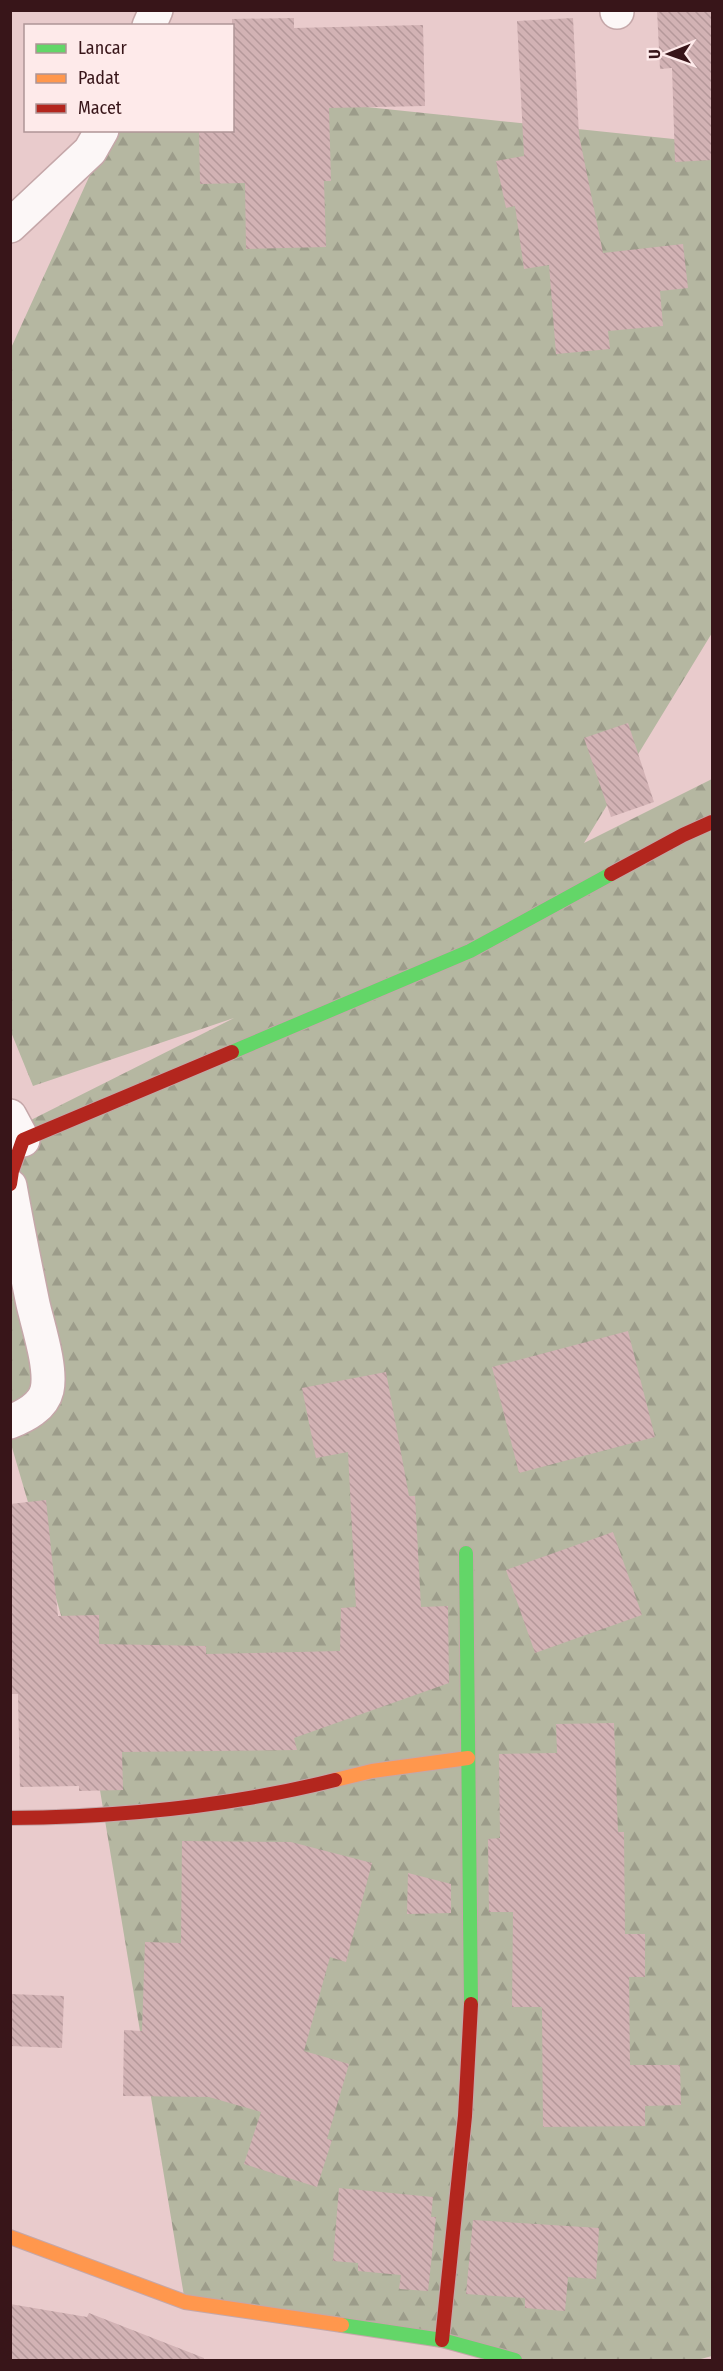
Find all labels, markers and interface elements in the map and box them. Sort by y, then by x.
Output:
legend [24,24,234,132]
north arrow [639,24,699,84]
text: Lancar [78,37,127,59]
text: U [645,49,664,59]
text: Padat [78,67,120,89]
text: Macet [78,97,122,119]

